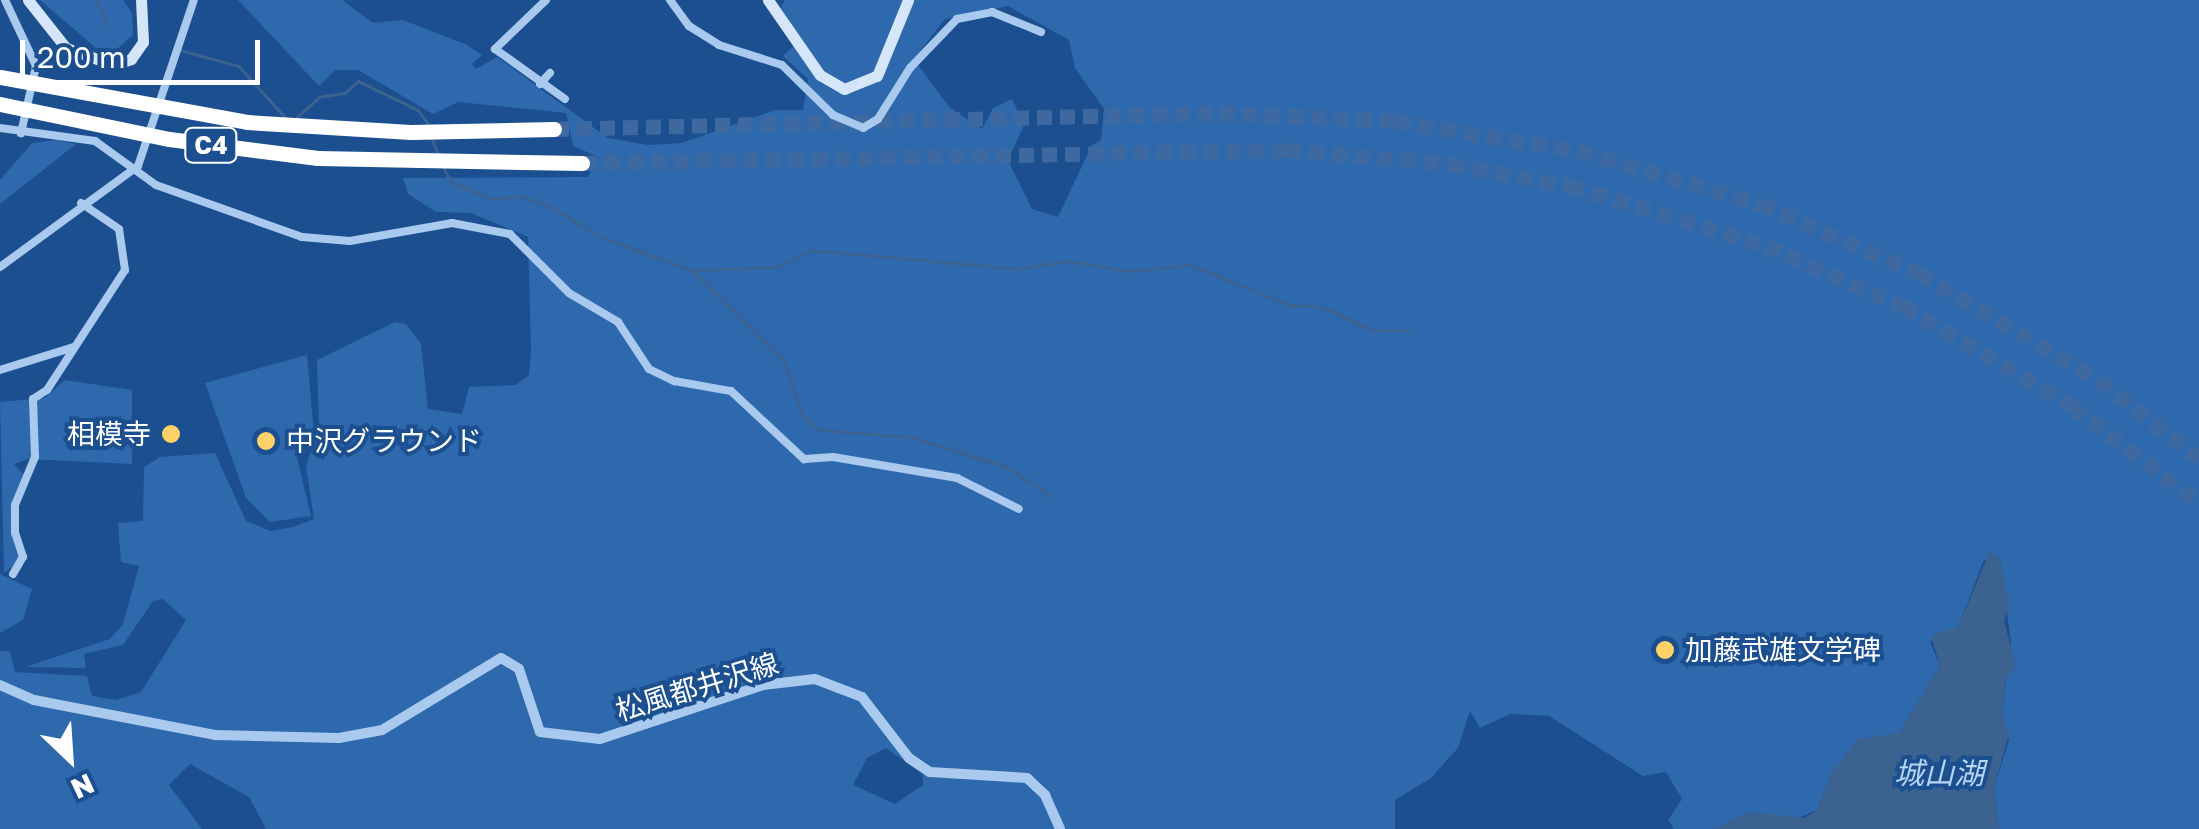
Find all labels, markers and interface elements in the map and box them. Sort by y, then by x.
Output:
scale bar [25,20,265,82]
text: 200 m [37,39,126,75]
road number: C4 [184,125,238,165]
place label: 相模寺 [67,417,151,451]
marker: 相模寺 [160,423,182,445]
place label: 中沢グラウンド [286,424,482,458]
marker: 中沢グラウンド [255,430,277,452]
place label: 加藤武雄文学碑 [1685,633,1881,667]
marker: 加藤武雄文学碑 [1654,639,1676,661]
street label: 松風都井沢線 [612,646,782,728]
north arrow [20,709,120,809]
water label: 城山湖 [1894,755,1984,791]
text: N [66,767,100,806]

